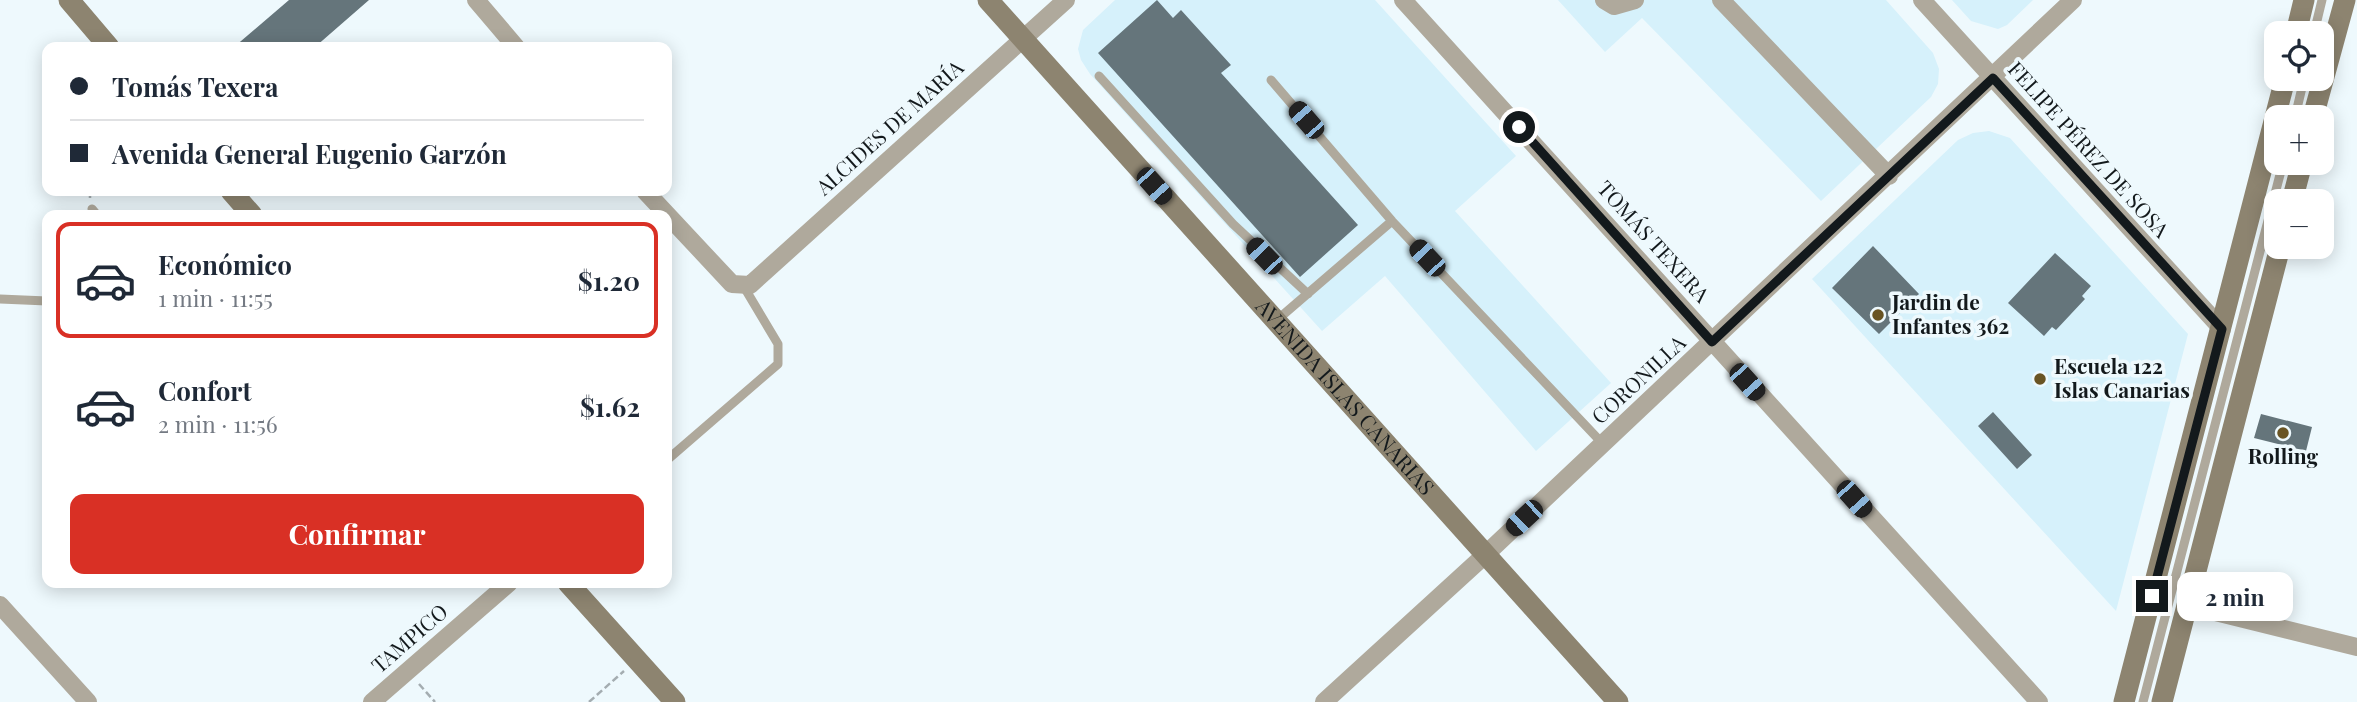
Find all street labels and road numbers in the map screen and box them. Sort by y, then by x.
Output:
street label: ALCIDES DE MARÍA [808,52,969,201]
street label: FELIPE PÉREZ DE SOSA [2003,55,2177,243]
street label: TOMÁS TEXERA [1592,174,1717,308]
street label: AVENIDA ISLAS CANARIAS [1250,291,1441,500]
street label: CORONILLA [1585,327,1691,429]
street label: TAMPICO [365,597,453,678]

